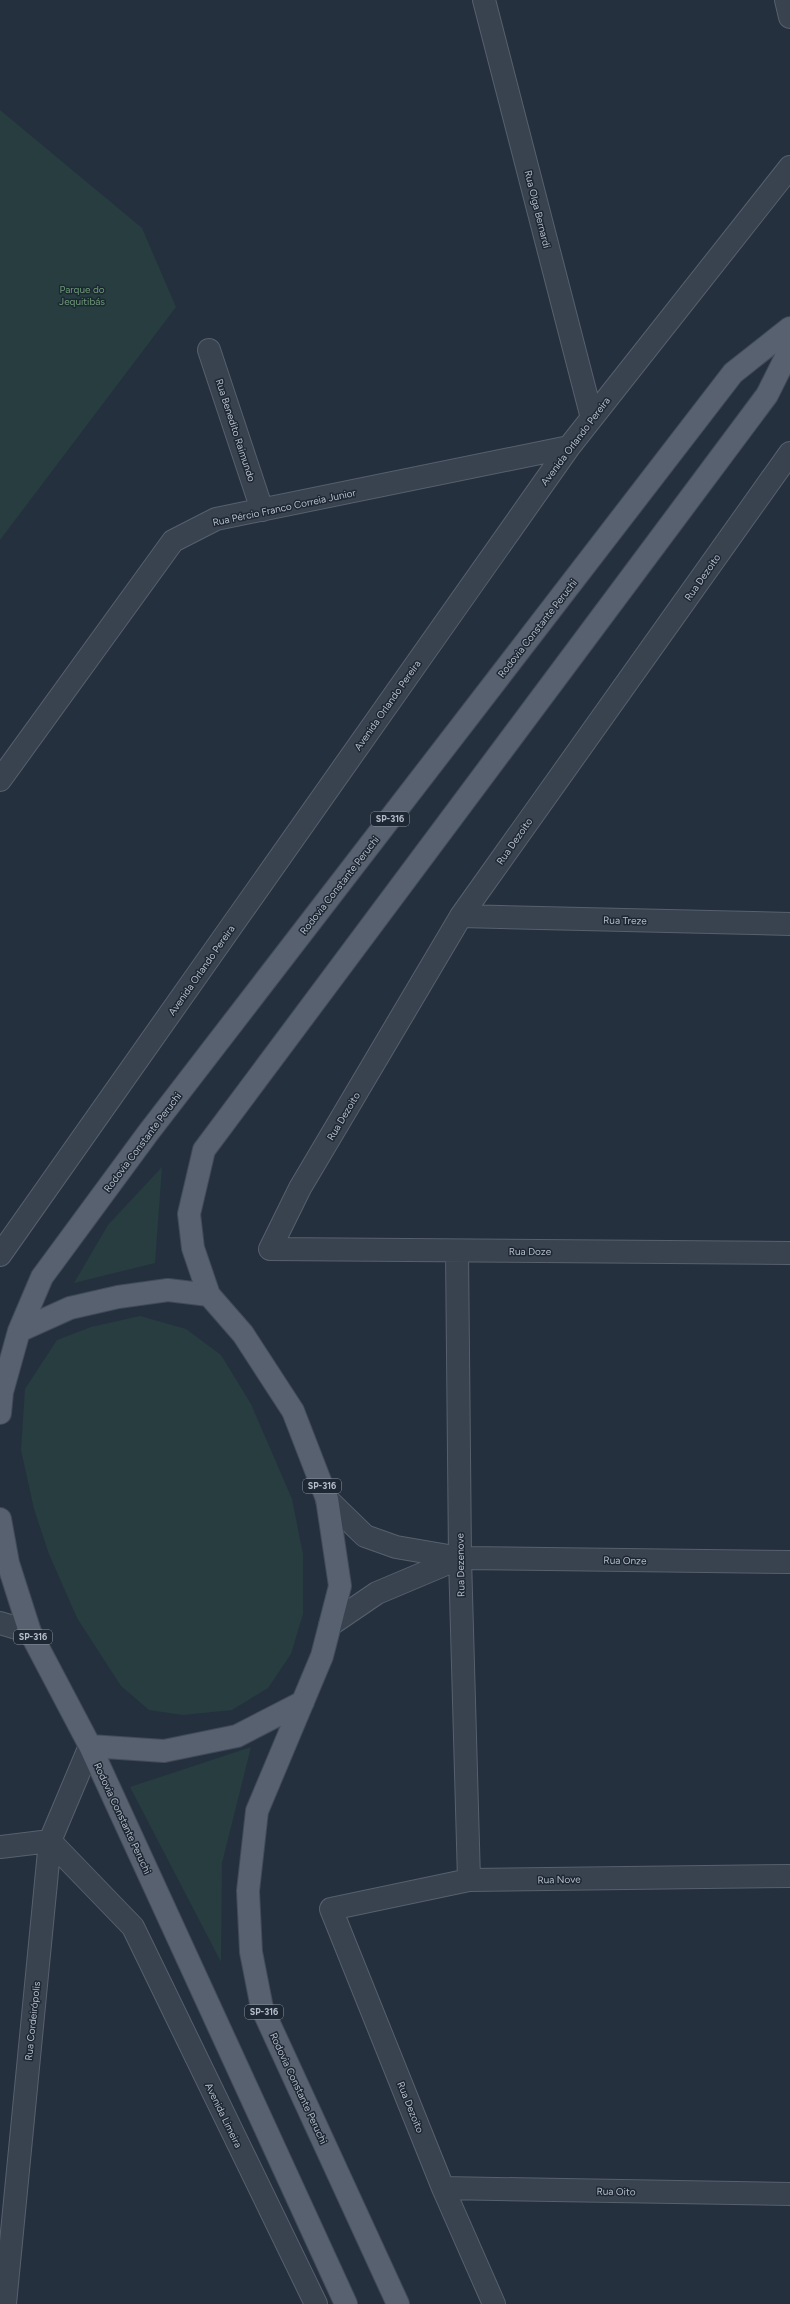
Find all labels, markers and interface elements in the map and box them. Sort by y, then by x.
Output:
street label: Rua Olga Bernardi [522,169,553,250]
park label: Parque do Jequitibás [59,283,105,308]
street label: Rua Benedito Raimundo [213,377,258,483]
street label: Avenida Orlando Pereira [538,394,613,488]
street label: Rua Pércio Franco Correia Junior [211,486,357,529]
street label: Rua Dezoito [681,551,723,603]
street label: Rodovia Constante Peruchi [495,576,580,680]
street label: Avenida Orlando Pereira [351,658,424,753]
road number: SP-316 [371,812,409,826]
street label: Rua Dezoito [493,815,535,867]
street label: Rodovia Constante Peruchi [297,833,382,937]
street label: Rua Treze [603,914,647,927]
street label: Avenida Orlando Pereira [165,923,238,1018]
street label: Rua Dezoito [324,1089,363,1143]
street label: Rodovia Constante Peruchi [101,1090,184,1195]
street label: Rua Doze [509,1245,552,1258]
road number: SP-316 [303,1479,341,1493]
street label: Rua Dezenove [453,1532,468,1597]
street label: Rua Onze [603,1554,647,1567]
road number: SP-316 [14,1630,52,1644]
street label: Rodovia Constante Peruchi [91,1760,154,1876]
street label: Rua Nove [537,1873,581,1886]
street label: Rua Cordeirópolis [22,1981,43,2061]
road number: SP-316 [245,2005,283,2019]
street label: Rodovia Constante Peruchi [267,2030,330,2146]
street label: Rua Dezoito [394,2080,427,2135]
street label: Avenida Limeira [202,2081,245,2150]
street label: Rua Oito [596,2185,636,2198]

